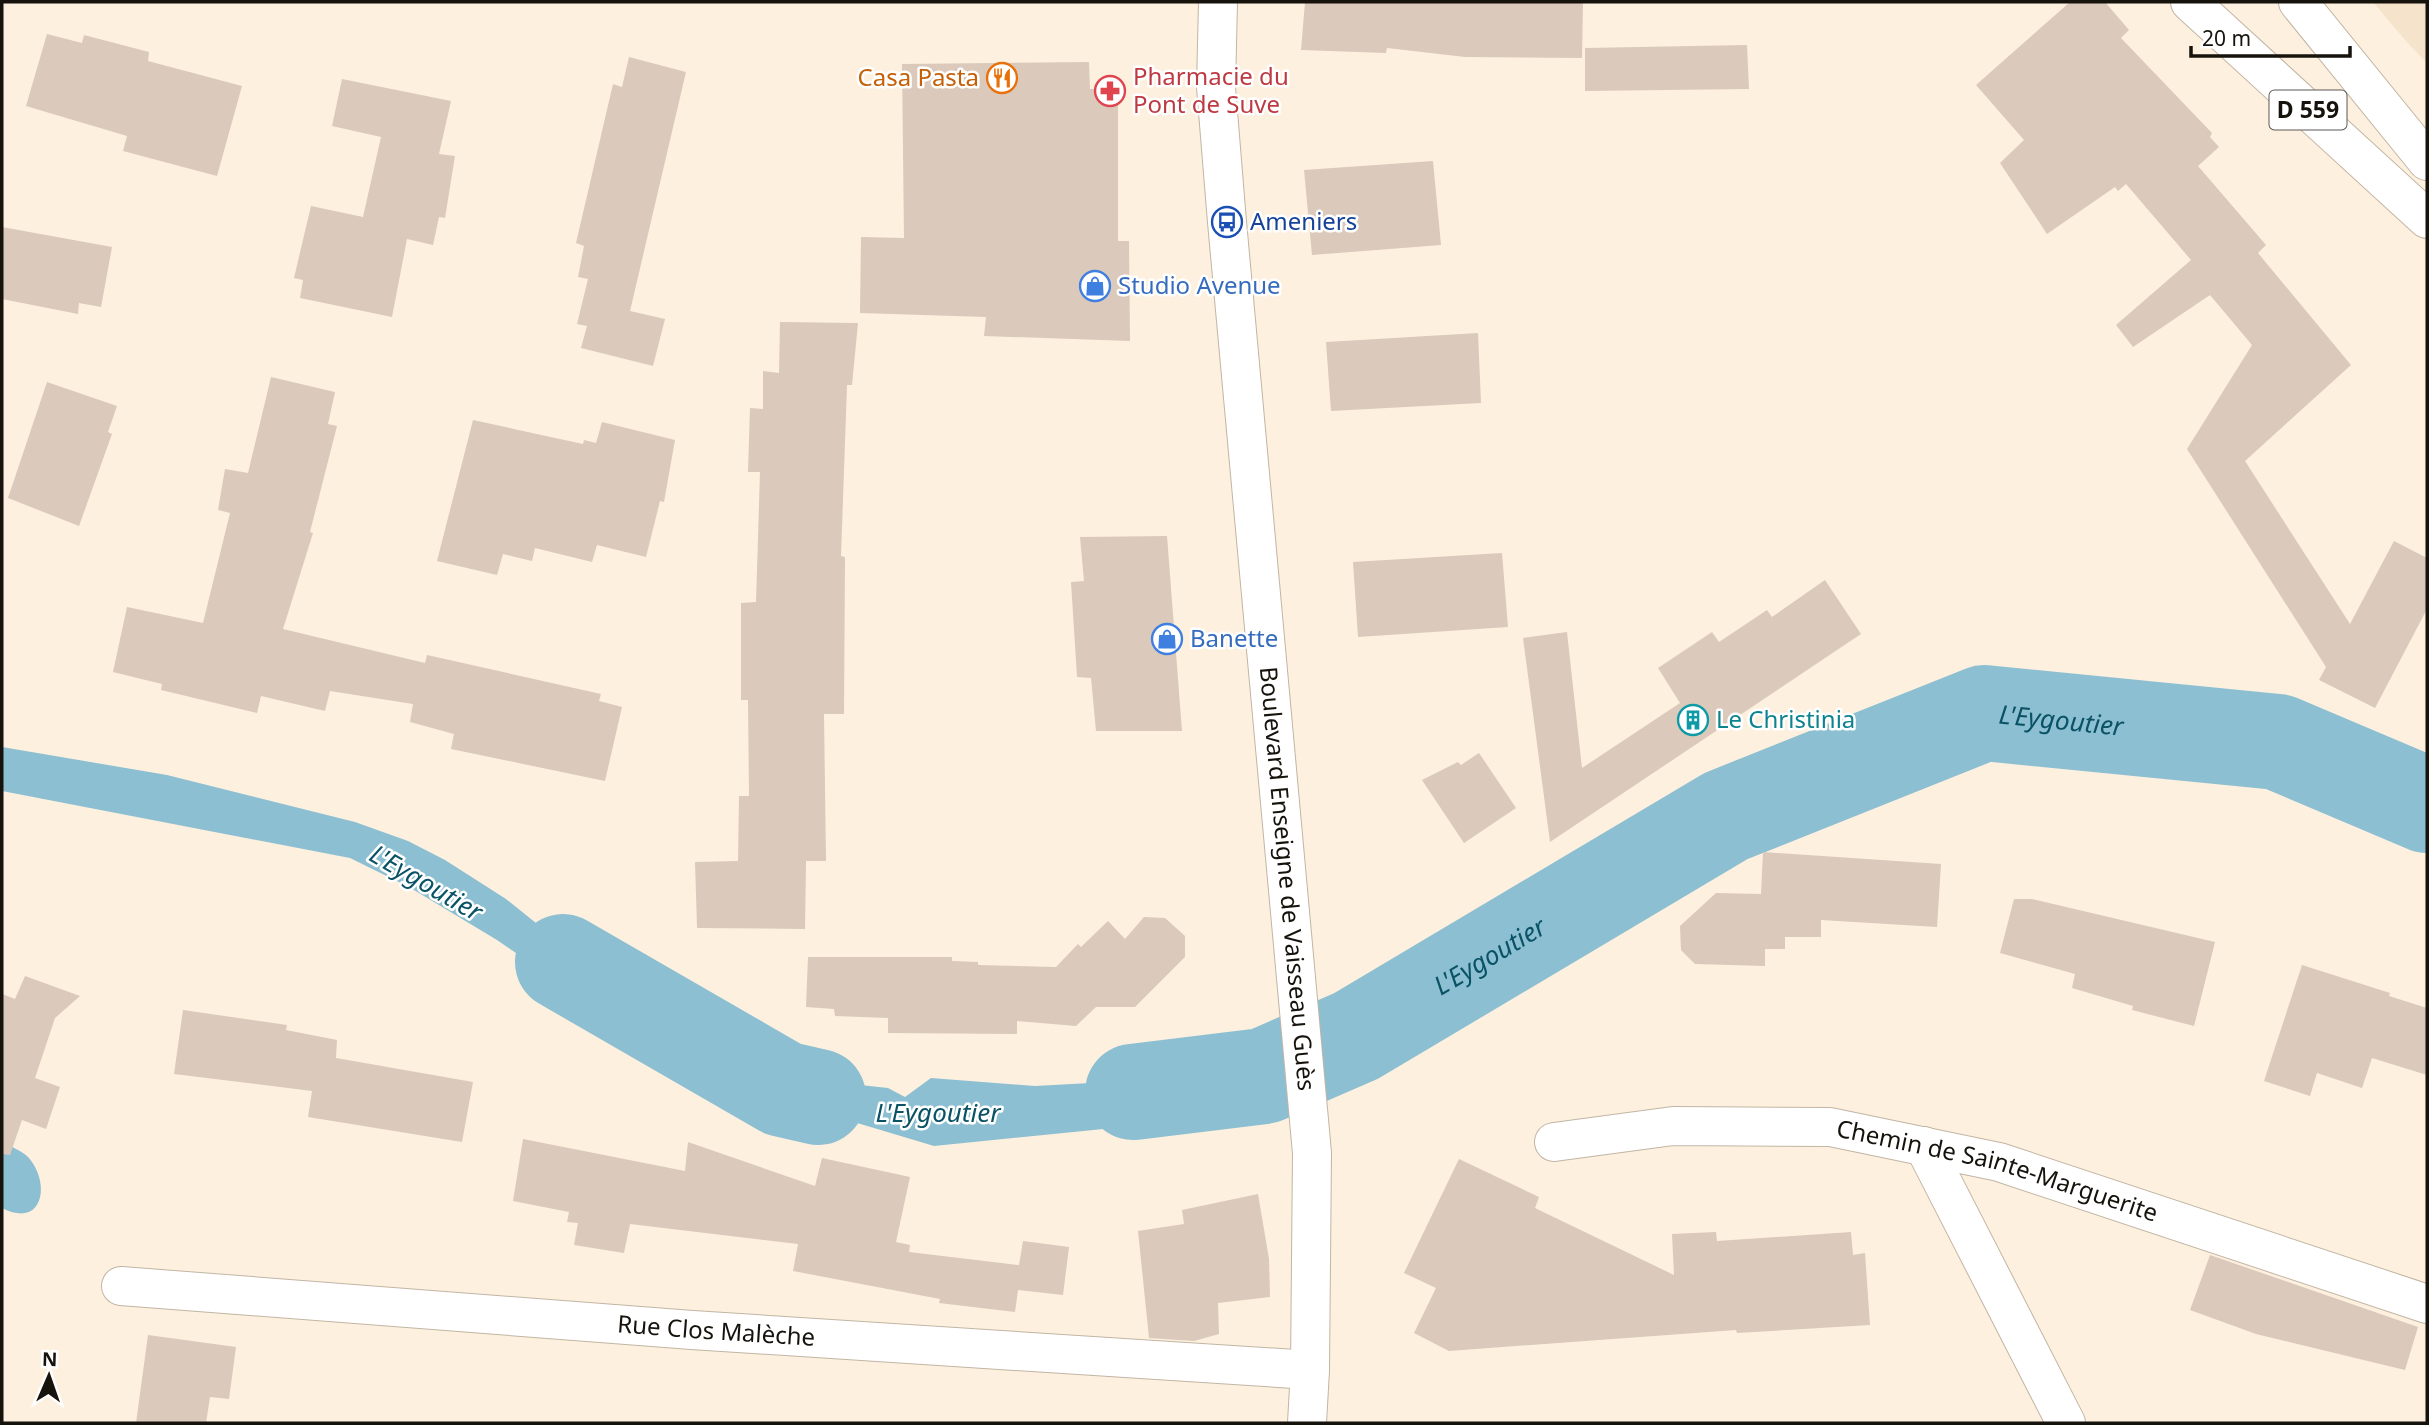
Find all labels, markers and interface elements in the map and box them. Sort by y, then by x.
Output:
scale bar [2191,14,2350,58]
text: 20 m [2202,24,2251,52]
place label: Pharmacie du Pont de Suve [1133,59,1289,120]
place label: Casa Pasta [858,60,979,93]
restaurant icon: Casa Pasta [985,61,1019,95]
pharmacy icon: Pharmacie du Pont de Suve [1093,74,1127,108]
road number: D 559 [2270,90,2346,130]
place label: Ameniers [1250,204,1357,237]
bus stop icon: Ameniers [1210,205,1244,239]
place label: Studio Avenue [1118,268,1281,301]
shop icon: Studio Avenue [1078,269,1112,303]
place label: Banette [1190,621,1278,654]
shop icon: Banette [1150,622,1184,656]
street label: Boulevard Enseigne de Vaisseau Guès [1253,665,1324,1092]
water label: L'Eygoutier [1997,696,2127,744]
place label: Le Christinia [1716,702,1855,735]
building icon: Le Christinia [1676,703,1710,737]
water label: L'Eygoutier [363,835,491,930]
water label: L'Eygoutier [1426,907,1554,1003]
water label: L'Eygoutier [876,1094,1002,1130]
street label: Chemin de Sainte-Marguerite [1834,1111,2163,1229]
street label: Rue Clos Malèche [616,1306,816,1353]
north arrow [14,1341,84,1411]
text: N [41,1346,58,1372]

